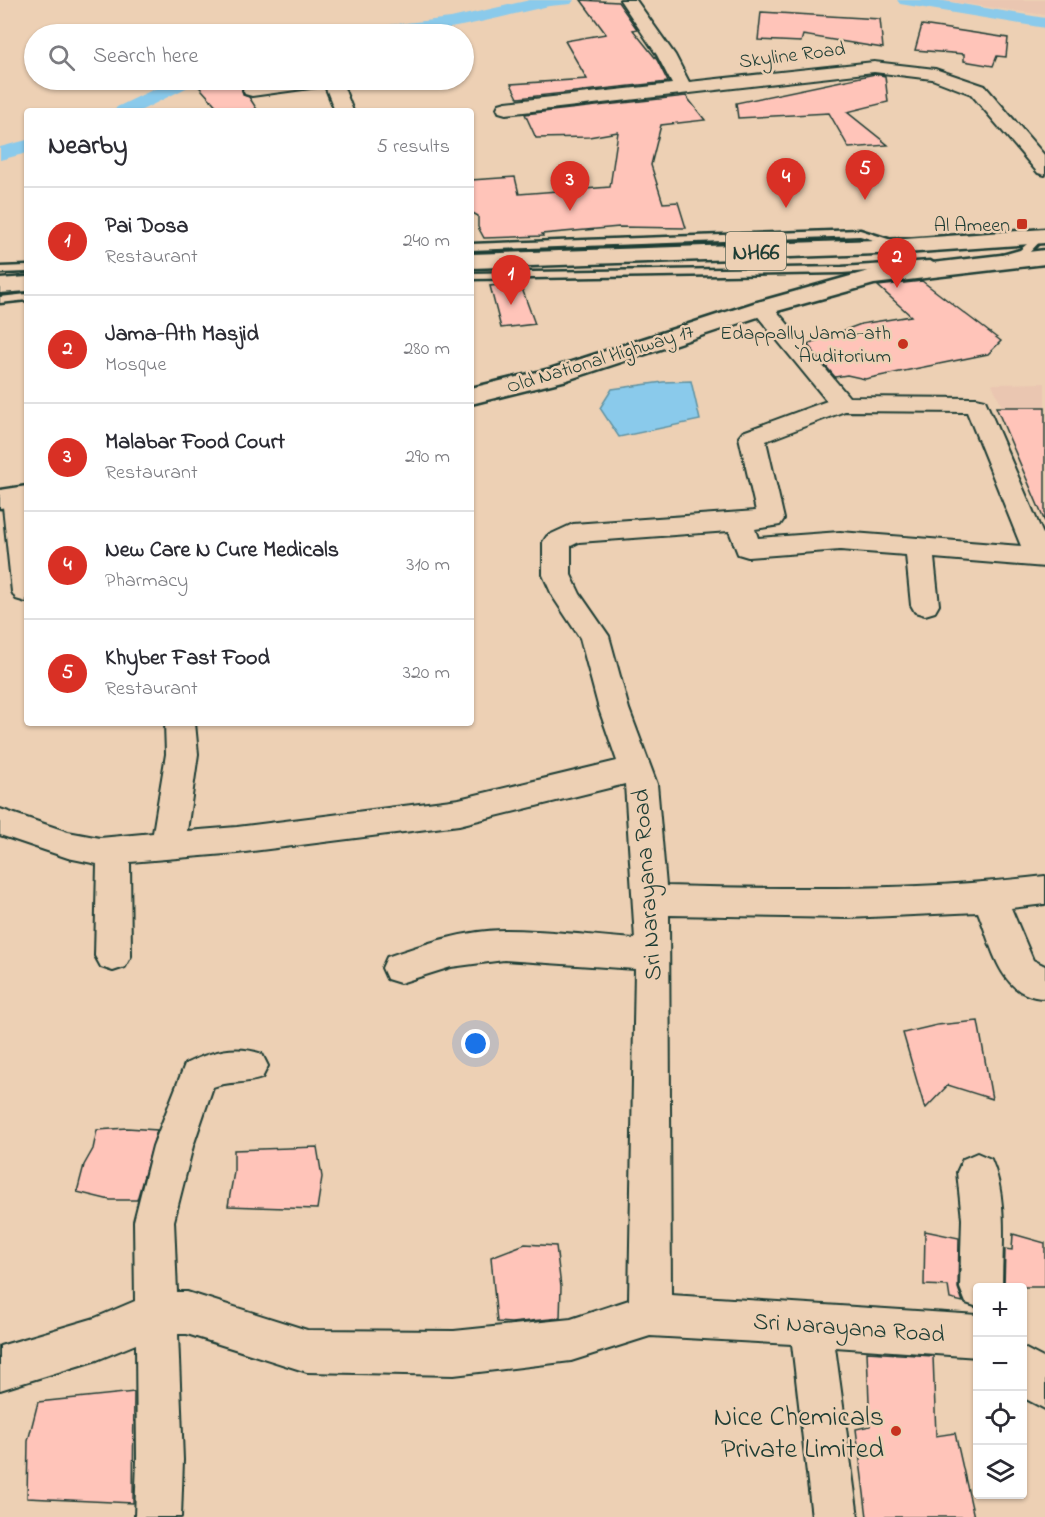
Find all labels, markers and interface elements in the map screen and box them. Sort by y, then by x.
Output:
search box [24,24,474,90]
street label: Skyline Road [737,36,847,77]
icon: search [45,41,78,74]
text: Search here [93,41,198,73]
text: Nearby [48,128,127,166]
text: 5 results [377,133,450,162]
pin: 5 [846,150,884,200]
pin: 4 [766,158,806,208]
pin: 3 [550,162,590,211]
text: Pai Dosa [105,211,188,243]
place label: Al Ameen [934,212,1010,241]
marker: Al Ameen [1015,217,1029,231]
text: 1 [64,227,71,256]
text: 240 m [403,227,450,256]
road number: NH66 [726,232,786,270]
pin: 2 [878,238,916,288]
text: Restaurant [105,243,198,272]
pin: 1 [492,256,530,305]
street label: Old National Highway 17 [504,318,698,404]
text: Jama-Ath Masjid [105,319,259,351]
place label: Edappally Jama-ath Auditorium [720,320,891,372]
text: 2 [63,335,72,364]
text: 280 m [403,335,450,364]
marker: Edappally Jama-ath Auditorium [896,337,910,351]
text: Mosque [105,351,166,380]
text: Malabar Food Court [105,427,285,459]
text: 3 [63,443,72,472]
text: 290 m [405,443,450,472]
text: Restaurant [105,459,198,488]
text: New Care N Cure Medicals [105,535,339,567]
text: 4 [63,551,72,580]
text: 310 m [406,551,450,580]
text: Pharmacy [105,567,188,596]
text: Khyber Fast Food [105,643,270,675]
text: 5 [62,659,73,688]
text: 320 m [403,659,450,688]
text: Restaurant [105,675,198,704]
street label: Sri Narayana Road [624,787,674,982]
your location [461,1029,490,1058]
map controls [973,1283,1027,1499]
button: + [973,1283,1027,1337]
street label: Sri Narayana Road [752,1305,946,1355]
button: − [973,1337,1027,1391]
button: locate [973,1391,1027,1445]
place label: Nice Chemicals Private Limited [714,1398,884,1471]
marker: Nice Chemicals Private Limited [889,1424,903,1438]
button: layers [973,1445,1027,1499]

